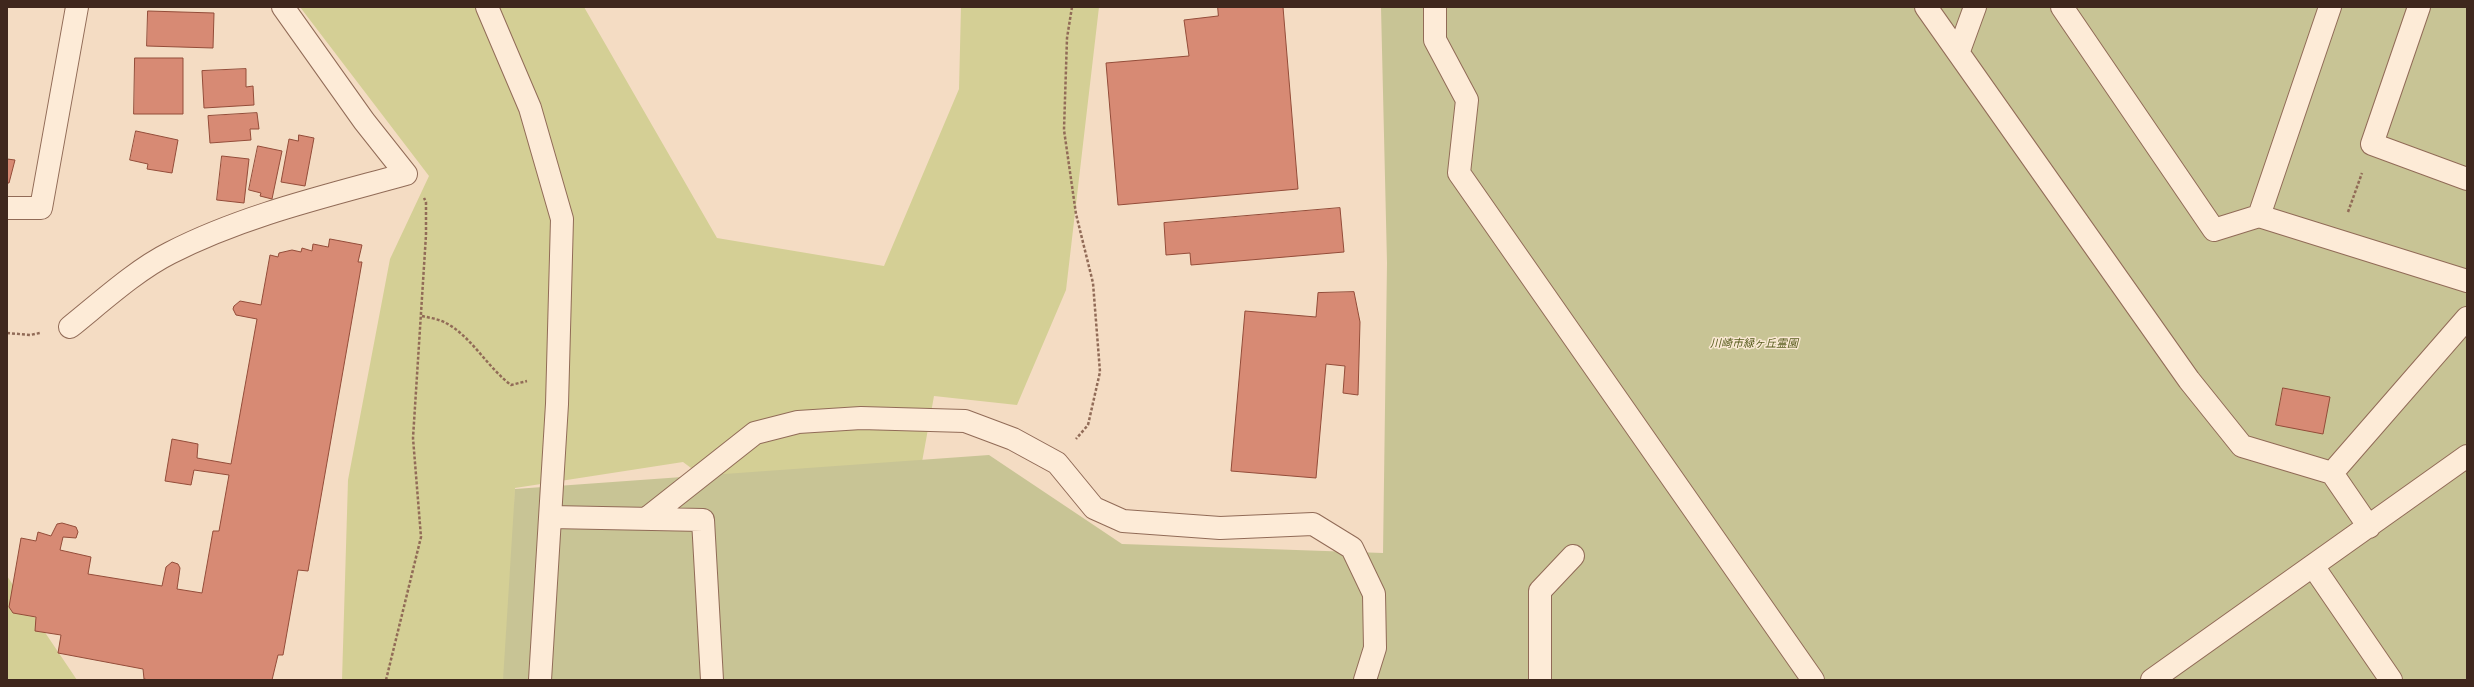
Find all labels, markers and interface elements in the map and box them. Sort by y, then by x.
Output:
park label: 川崎市緑ヶ丘霊園 [1710,337,1798,351]

